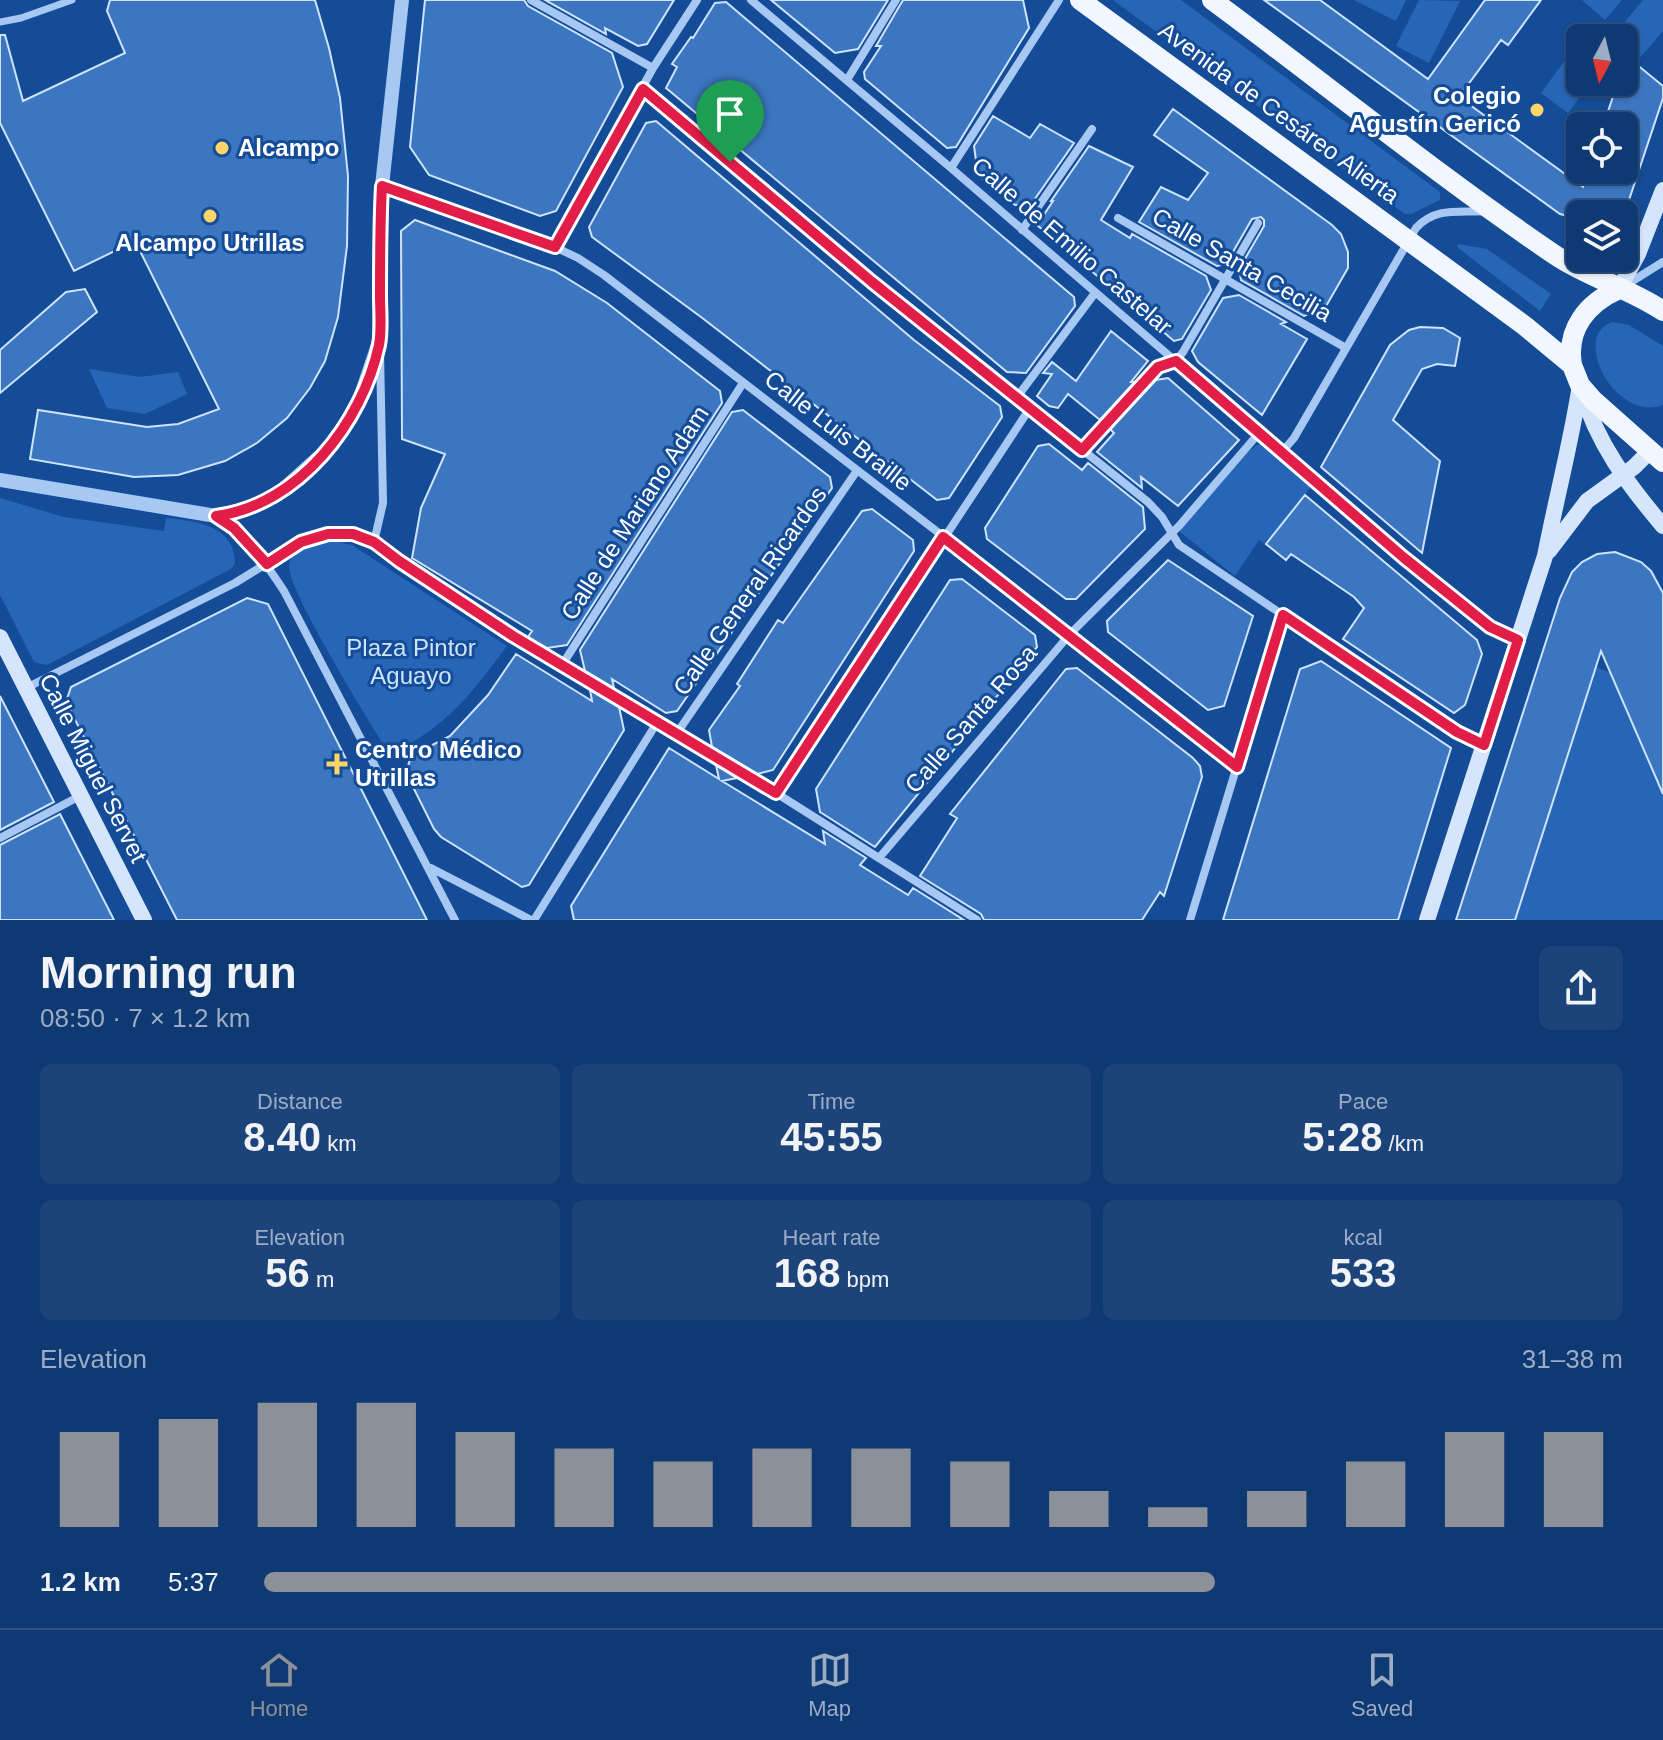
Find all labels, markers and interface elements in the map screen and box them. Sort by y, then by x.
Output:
street label: Avenida de Cesáreo Alierta [1154,16,1405,209]
north arrow [1566,24,1638,96]
map controls [1566,24,1638,272]
pin [696,80,764,162]
place label: Colegio Agustín Gericó [1349,82,1521,137]
icon: arrive [708,92,752,136]
marker: Colegio Agustín Gericó [1528,101,1546,119]
button: locate [1566,112,1638,184]
place label: Alcampo [238,134,339,161]
marker: Alcampo [213,139,231,157]
street label: Calle de Emilio Castelar [967,151,1178,340]
button: layers [1566,200,1638,272]
street label: Calle Santa Cecilia [1148,202,1337,327]
marker: Alcampo Utrillas [201,207,219,225]
place label: Alcampo Utrillas [115,229,305,256]
street label: Calle Luis Braille [760,365,917,496]
street label: Calle de Mariano Adam [555,401,714,625]
street label: Calle General Ricardos [667,481,832,700]
park label: Plaza Pintor Aguayo [346,634,476,689]
street label: Calle Santa Rosa [899,639,1043,798]
street label: Calle Miguel Servet [34,669,153,867]
place label: Centro Médico Utrillas [355,736,522,791]
marker: Centro Médico Utrillas [326,753,348,775]
button: share [1539,946,1623,1030]
text: Morning run [40,948,297,997]
text: 08:50 · 7 × 1.2 km [40,1003,250,1033]
text: Distance [257,1089,343,1114]
text: Time [807,1089,856,1114]
text: Pace [1338,1089,1388,1114]
text: 8.40 [243,1115,321,1159]
text: 45:55 [780,1115,883,1159]
text: 5:28 [1302,1115,1382,1159]
text: km [321,1131,356,1156]
text: /km [1382,1131,1424,1156]
text: Elevation [255,1225,345,1250]
text: Heart rate [783,1225,880,1250]
text: kcal [1344,1225,1383,1250]
text: 56 [265,1251,310,1295]
text: 168 [774,1251,840,1295]
text: 533 [1330,1251,1397,1295]
text: m [310,1267,334,1292]
text: bpm [840,1267,889,1292]
text: Elevation [40,1344,147,1374]
text: 31–38 m [1522,1344,1623,1374]
text: 1.2 km [40,1567,121,1597]
text: 5:37 [168,1567,219,1597]
tab: Home [250,1648,308,1722]
tab: Map [808,1648,852,1722]
tab: Saved [1351,1648,1413,1722]

